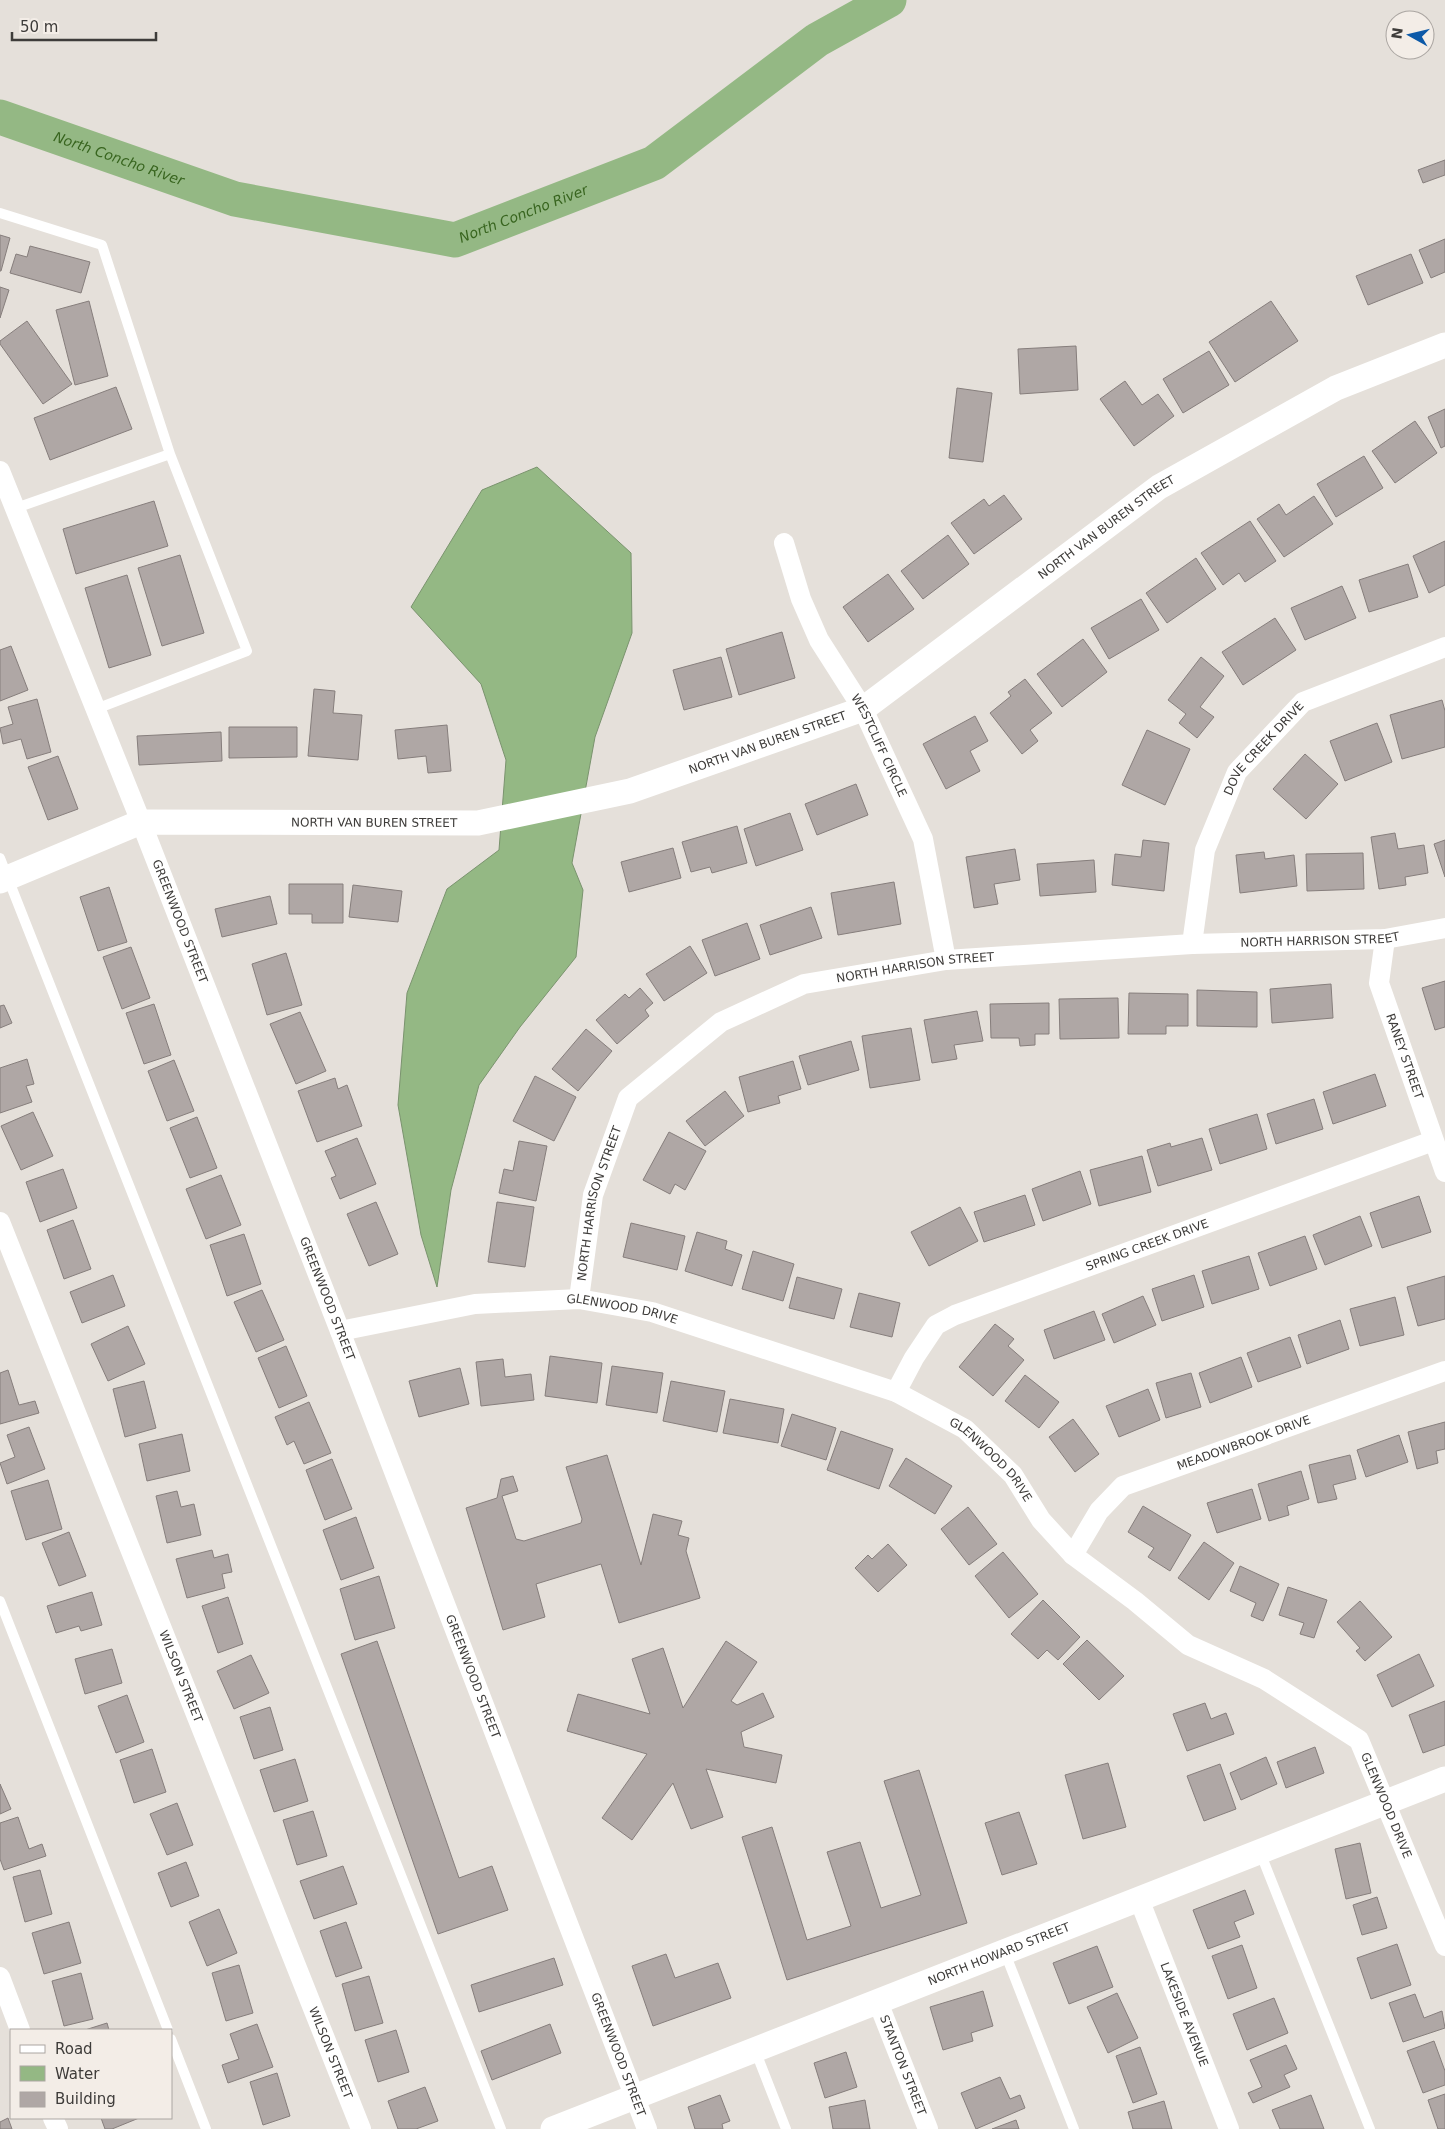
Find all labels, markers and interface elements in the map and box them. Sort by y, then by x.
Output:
scale bar [12,10,156,42]
north arrow [1385,10,1435,60]
text: 50 m [20,18,58,36]
text: N [1388,26,1406,40]
water label: North Concho River [52,128,187,189]
water label: North Concho River [457,181,591,246]
street label: NORTH VAN BUREN STREET [1035,472,1178,582]
street label: WESTCLIFF CIRCLE [848,691,910,799]
street label: DOVE CREEK DRIVE [1221,699,1307,797]
street label: NORTH VAN BUREN STREET [687,708,849,777]
street label: NORTH VAN BUREN STREET [291,815,458,830]
street label: GREENWOOD STREET [149,858,211,986]
street label: NORTH HARRISON STREET [1240,929,1401,950]
street label: NORTH HARRISON STREET [835,950,995,985]
street label: RANEY STREET [1383,1012,1426,1102]
street label: NORTH HARRISON STREET [575,1124,624,1282]
street label: SPRING CREEK DRIVE [1084,1216,1210,1274]
street label: GREENWOOD STREET [297,1235,358,1363]
street label: GLENWOOD DRIVE [566,1292,680,1327]
street label: MEADOWBROOK DRIVE [1175,1413,1312,1473]
street label: GLENWOOD DRIVE [947,1415,1035,1504]
street label: GREENWOOD STREET [443,1613,503,1741]
street label: WILSON STREET [156,1628,206,1725]
street label: GLENWOOD DRIVE [1358,1750,1415,1860]
street label: NORTH HOWARD STREET [926,1920,1072,1988]
street label: LAKESIDE AVENUE [1157,1960,1211,2069]
street label: GREENWOOD STREET [588,1991,649,2119]
street label: WILSON STREET [306,2005,355,2101]
street label: STANTON STREET [877,2013,929,2118]
legend [10,2029,172,2119]
text: Road [55,2040,93,2058]
text: Water [55,2065,100,2083]
text: Building [55,2090,116,2108]

